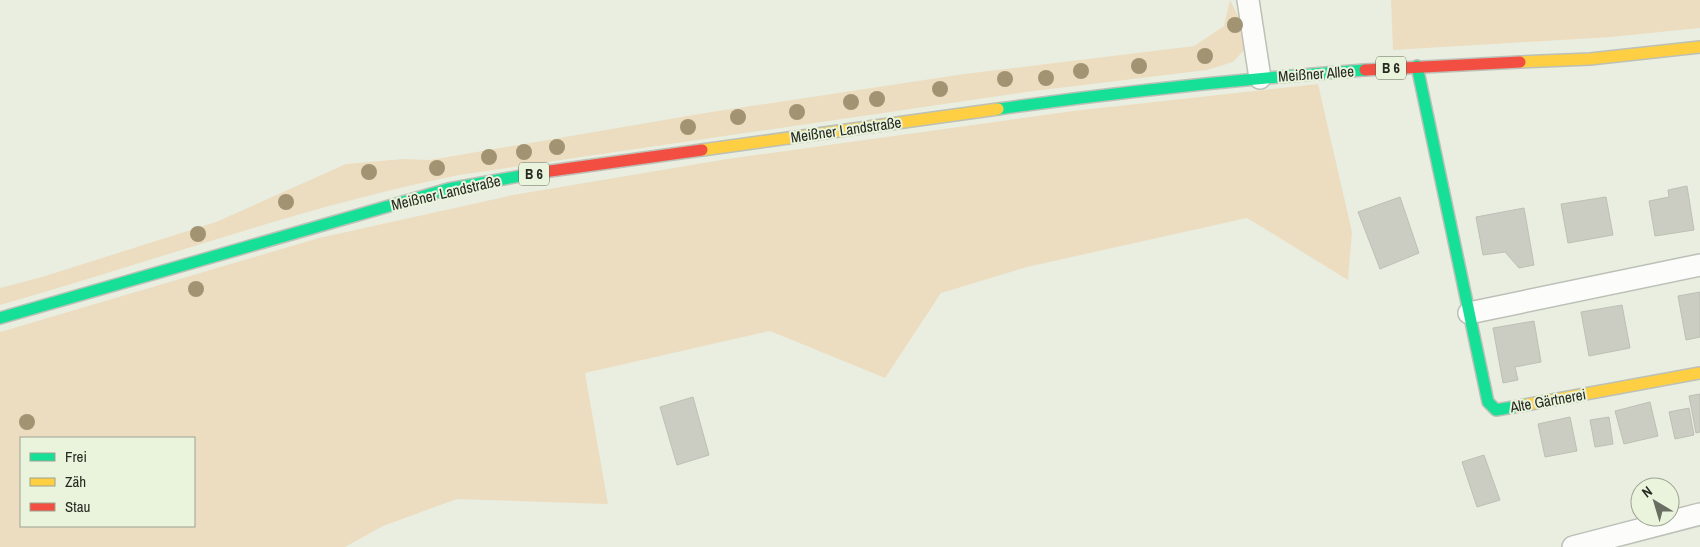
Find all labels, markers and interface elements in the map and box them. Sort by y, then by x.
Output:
road number: B 6 [1376,56,1406,80]
street label: Meißner Allee [1277,60,1355,87]
street label: Meißner Landstraße [789,111,903,148]
road number: B 6 [519,162,549,185]
street label: Meißner Landstraße [389,170,503,215]
street label: Alte Gärtnerei [1507,384,1587,418]
legend [20,437,195,527]
text: Frei [65,446,87,467]
text: Zäh [65,471,86,492]
north arrow [1630,477,1680,527]
text: N [1638,482,1656,501]
text: Stau [65,496,90,517]

